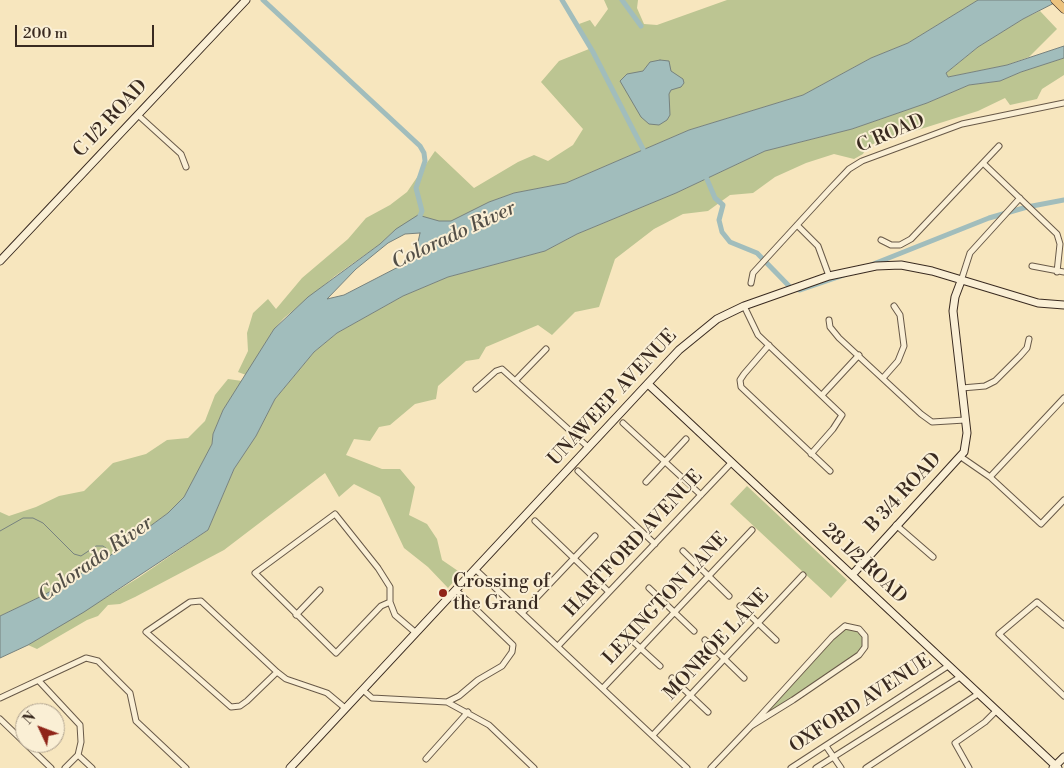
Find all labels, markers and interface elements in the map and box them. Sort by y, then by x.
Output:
scale bar [18,15,156,47]
text: 200 m [23,24,68,43]
street label: C 1/2 ROAD [69,75,153,163]
street label: C ROAD [854,110,928,158]
water label: Colorado River [388,197,520,275]
street label: UNAWEEP AVENUE [544,325,682,471]
street label: B 3/4 ROAD [861,448,947,538]
street label: HARTFORD AVENUE [560,466,708,622]
water label: Colorado River [34,512,158,608]
street label: 28 1/2 ROAD [817,519,911,609]
street label: LEXINGTON LANE [599,528,733,670]
place label: Crossing of the Grand [453,571,550,615]
street label: MONROE LANE [660,585,774,705]
marker: Crossing of the Grand [437,587,449,599]
street label: OXFORD AVENUE [786,650,936,758]
north arrow [15,703,65,753]
text: N [19,708,40,729]

